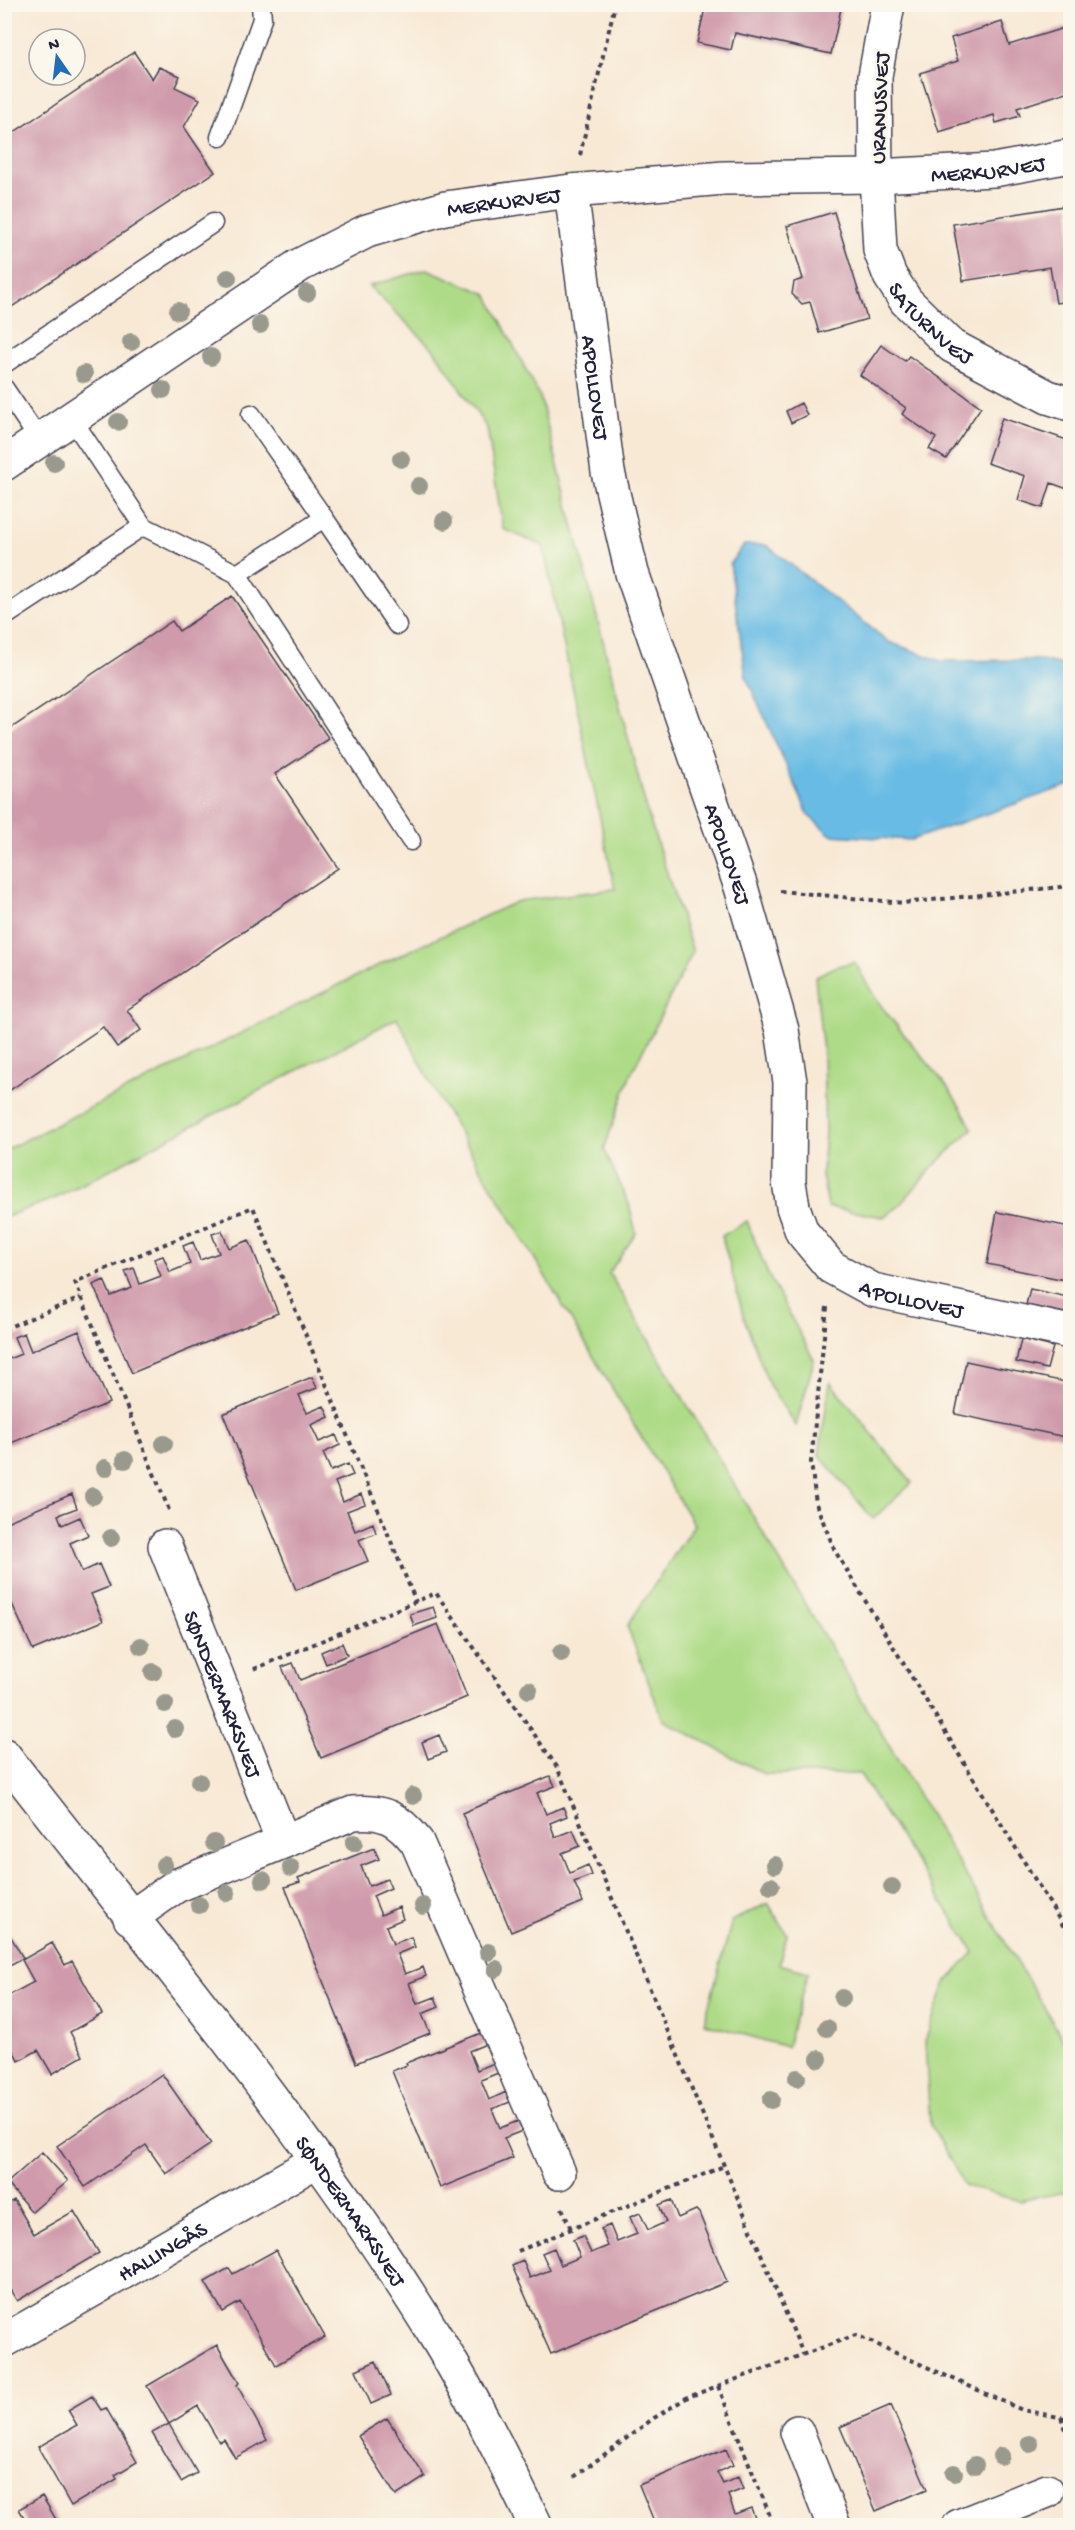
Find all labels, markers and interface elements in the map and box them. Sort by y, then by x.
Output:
north arrow [27,27,87,87]
text: N [47,35,62,56]
street label: URANUSVEJ [867,50,897,165]
street label: MERKURVEJ [930,152,1049,190]
street label: MERKURVEJ [445,183,564,225]
street label: SATURNVEJ [880,279,978,372]
street label: APOLLOVEJ [573,334,613,443]
street label: APOLLOVEJ [696,801,755,909]
street label: APOLLOVEJ [854,1276,967,1326]
street label: SØNDERMARKSVEJ [175,1608,266,1783]
street label: SØNDERMARKSVEJ [287,2132,410,2294]
street label: HALLINGÅS [115,2217,213,2289]

